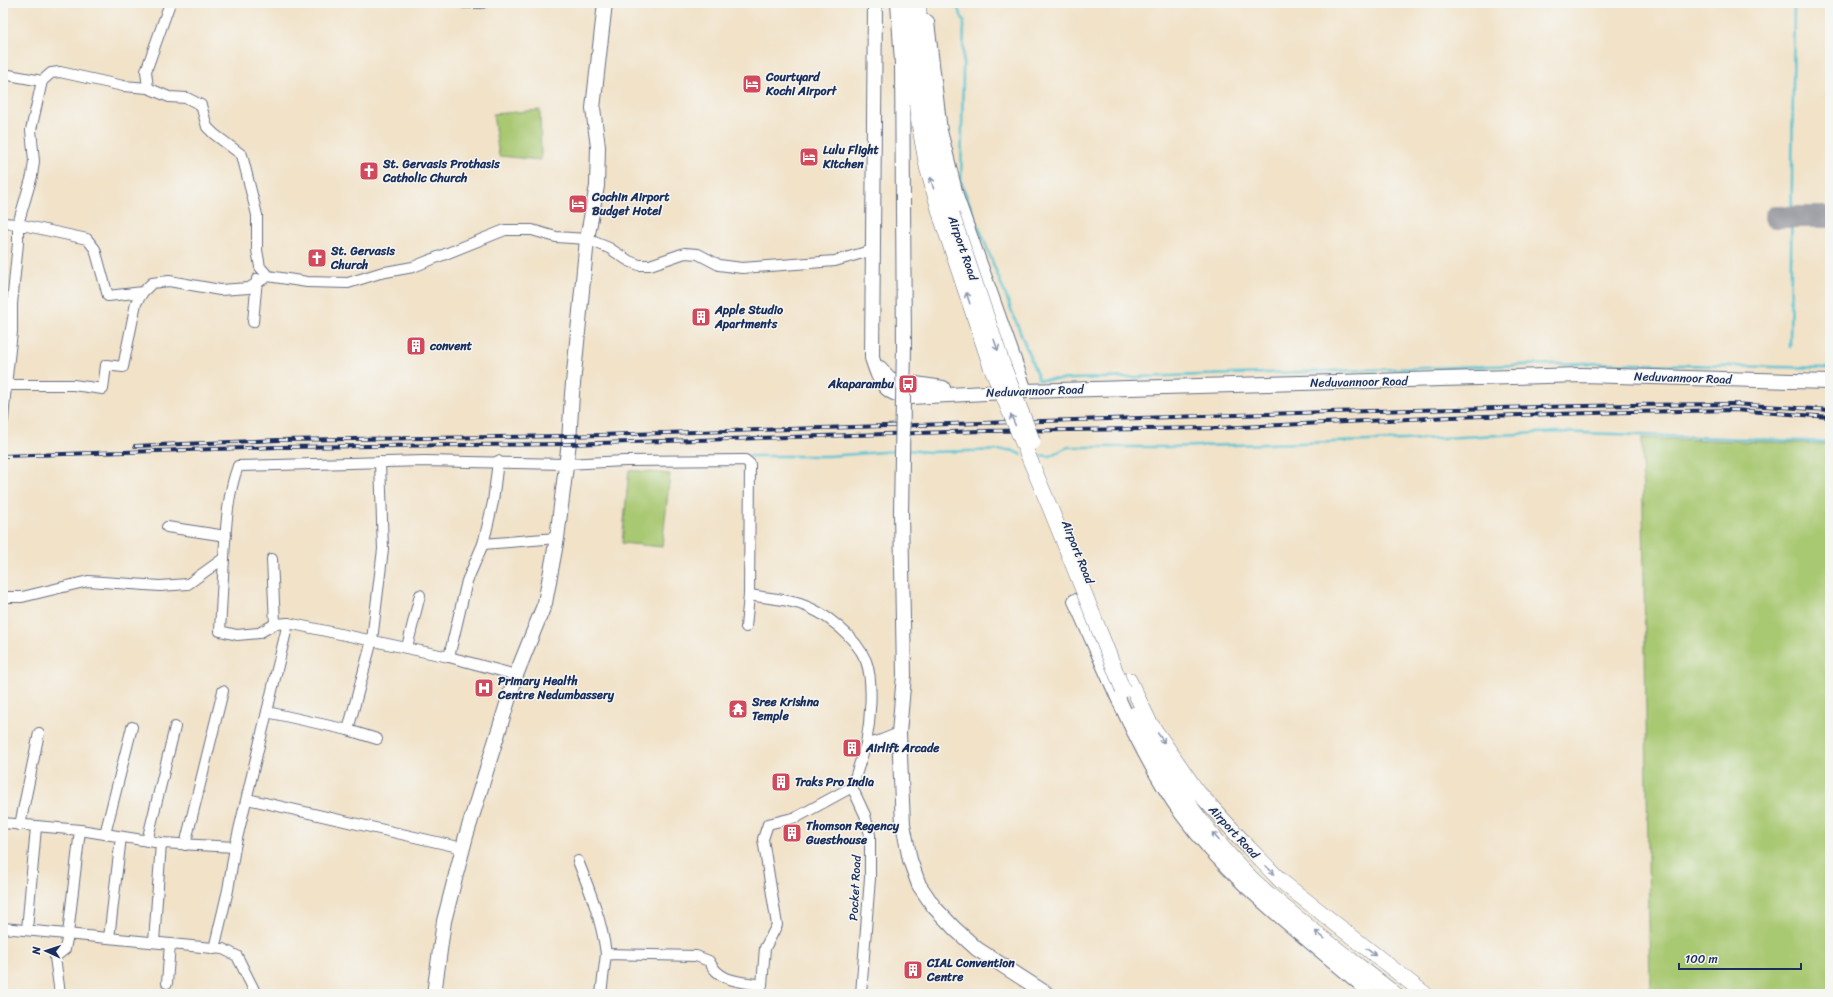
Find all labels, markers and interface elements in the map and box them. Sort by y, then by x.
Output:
place label: Courtyard Kochi Airport [765,66,838,102]
hotel icon: Courtyard Kochi Airport [741,73,763,95]
place label: Lulu Flight Kitchen [822,139,880,175]
hotel icon: Lulu Flight Kitchen [798,146,820,168]
place label: St. Gervasis Prothasis Catholic Church [382,153,500,189]
church icon: St. Gervasis Prothasis Catholic Church [358,160,380,182]
one-way arrow [928,177,935,190]
place label: Cochin Airport Budget Hotel [591,186,670,222]
hotel icon: Cochin Airport Budget Hotel [567,193,589,215]
street label: Airport Road [941,212,985,284]
place label: St. Gervasis Church [330,240,396,276]
church icon: St. Gervasis Church [306,247,328,269]
one-way arrow [964,292,971,305]
place label: Apple Studio Apartments [714,299,784,335]
building icon: Apple Studio Apartments [690,306,712,328]
building icon: convent [405,335,427,357]
place label: convent [429,335,473,357]
one-way arrow [993,338,1000,351]
street label: Neduvannoor Road [1634,365,1733,391]
street label: Neduvannoor Road [1310,370,1409,394]
place label: Akaparambu [827,373,895,395]
bus stop icon: Akaparambu [897,373,919,395]
street label: Neduvannoor Road [986,378,1085,404]
one-way arrow [1009,415,1017,427]
street label: Airport Road [1055,516,1101,588]
place label: Primary Health Centre Nedumbassery [497,670,615,706]
hospital icon: Primary Health Centre Nedumbassery [473,677,495,699]
place label: Sree Krishna Temple [751,691,819,727]
temple icon: Sree Krishna Temple [727,698,749,720]
one-way arrow [1157,733,1165,744]
building icon: Airlift Arcade [841,737,863,759]
place label: Airlift Arcade [865,737,940,759]
building icon: Traks Pro India [770,771,792,793]
place label: Traks Pro India [795,771,874,793]
street label: Airport Road [1202,799,1265,865]
place label: Thomson Regency Guesthouse [805,815,900,851]
building icon: Thomson Regency Guesthouse [781,822,803,844]
one-way arrow [1211,832,1220,843]
street label: Pocket Road [842,853,868,921]
one-way arrow [1266,865,1275,875]
north arrow [26,931,66,971]
one-way arrow [1315,931,1326,939]
scale bar [1679,945,1801,971]
text: N [27,946,46,956]
one-way arrow [1366,948,1377,957]
text: 100 m [1685,948,1718,970]
place label: CIAL Convention Centre [926,952,1015,988]
building icon: CIAL Convention Centre [902,959,924,981]

